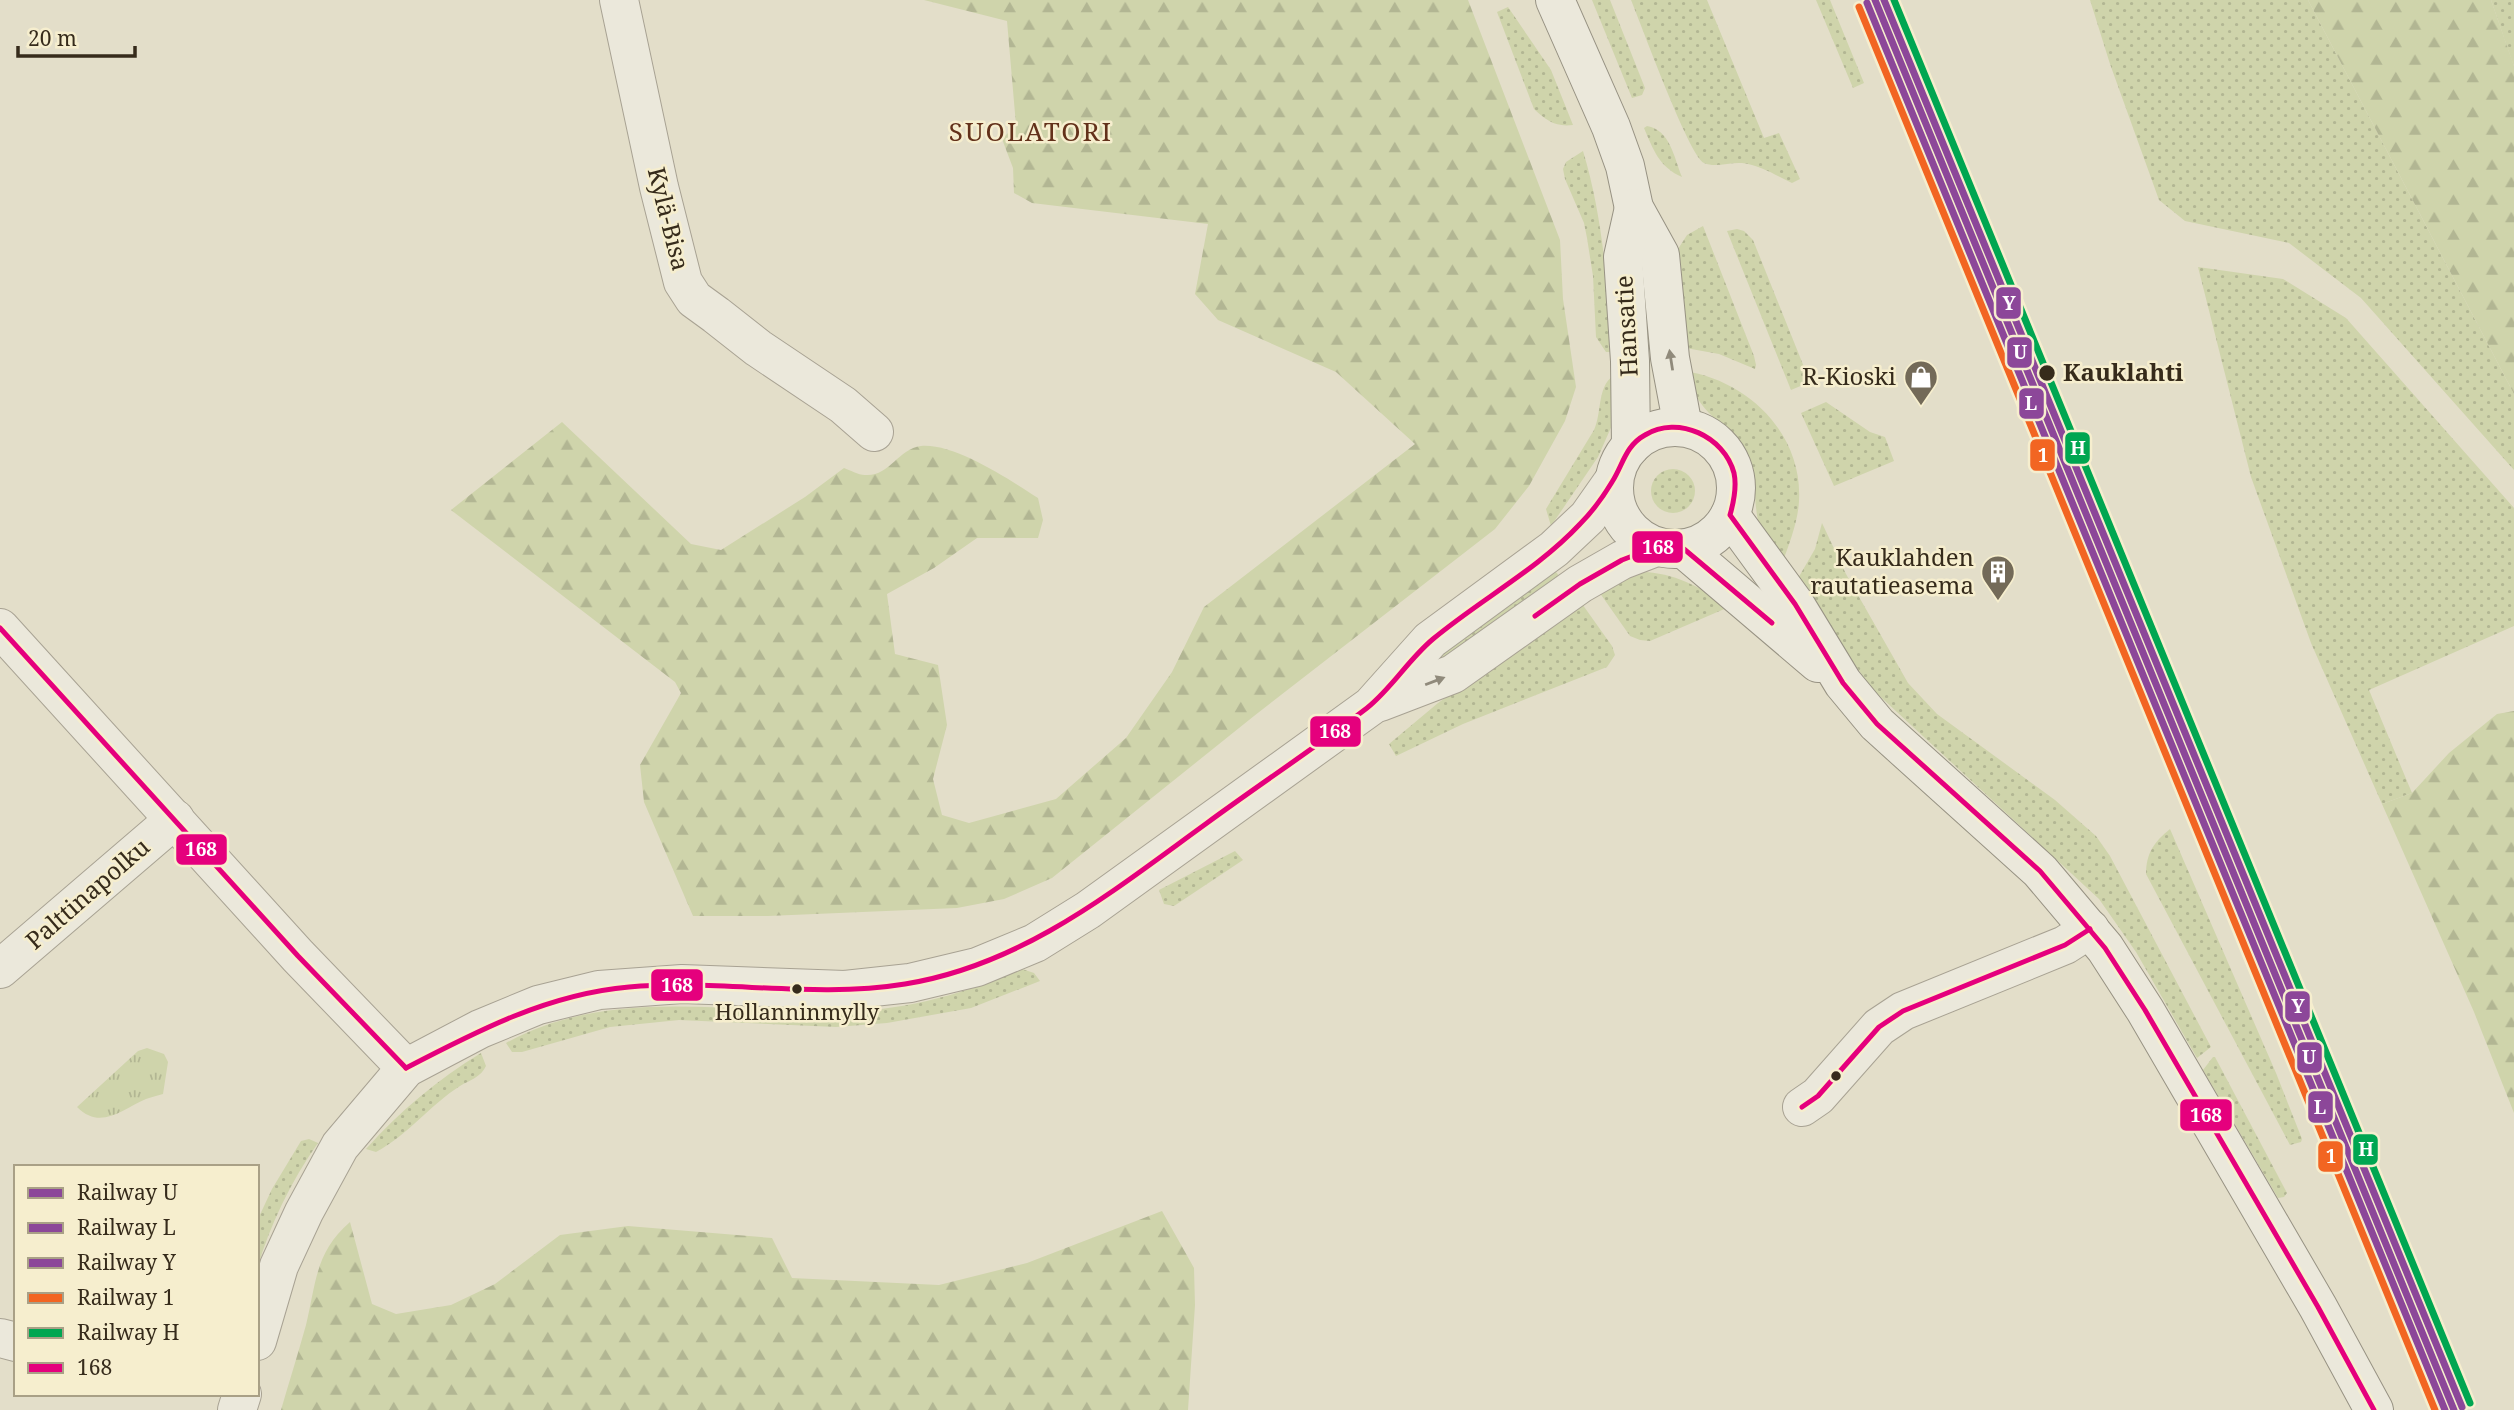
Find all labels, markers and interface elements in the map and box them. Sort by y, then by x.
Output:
scale bar [18,14,135,58]
text: 20 m [28,24,77,52]
district label: SUOLATORI [949,113,1113,149]
street label: Kylä-Bisa [641,163,698,274]
street label: Hansatie [1606,275,1645,378]
line badge: Y [1995,286,2022,320]
text: Y [2002,290,2016,316]
line badge: U [2006,336,2033,369]
text: U [2013,339,2027,365]
one-way arrow [1665,349,1676,371]
place label: Kauklahti [2063,355,2184,388]
shop icon: R-Kioski [1902,358,1940,407]
place label: R-Kioski [1802,359,1896,392]
marker: Kauklahti [2037,363,2057,383]
line badge: L [2018,387,2045,420]
text: L [2025,390,2037,416]
line badge: H [2064,431,2091,465]
text: H [2070,435,2086,461]
line badge: 1 [2029,438,2056,472]
text: 1 [2038,442,2048,468]
line badge: 168 [1631,530,1684,564]
text: 168 [1642,534,1674,560]
place label: Kauklahden rautatieasema [1810,540,1974,601]
building icon: Kauklahden rautatieasema [1979,553,2017,602]
one-way arrow [1424,675,1445,686]
line badge: 168 [1309,715,1362,748]
text: 168 [1319,718,1351,744]
street label: Palttinapolku [18,830,156,956]
line badge: 168 [175,833,228,866]
text: 168 [185,836,217,862]
line badge: 168 [650,968,704,1002]
text: 168 [661,972,693,998]
marker: Hollanninmylly [790,982,804,996]
line badge: Y [2284,990,2311,1023]
text: Y [2291,993,2305,1019]
place label: Hollanninmylly [715,996,880,1026]
line badge: U [2296,1041,2323,1074]
text: U [2302,1044,2316,1070]
unlabelled marker [1829,1069,1843,1083]
line badge: L [2307,1090,2334,1124]
text: L [2314,1094,2326,1120]
line badge: 168 [2179,1098,2233,1132]
text: 168 [2190,1102,2222,1128]
line badge: H [2352,1133,2379,1166]
text: H [2358,1136,2374,1162]
line badge: 1 [2317,1140,2344,1173]
text: 1 [2326,1143,2336,1169]
legend [14,1165,259,1396]
text: Railway U [77,1178,178,1206]
text: Railway L [77,1213,176,1241]
text: Railway Y [77,1248,177,1276]
text: Railway 1 [77,1283,174,1311]
text: Railway H [77,1318,179,1346]
text: 168 [77,1353,112,1381]

